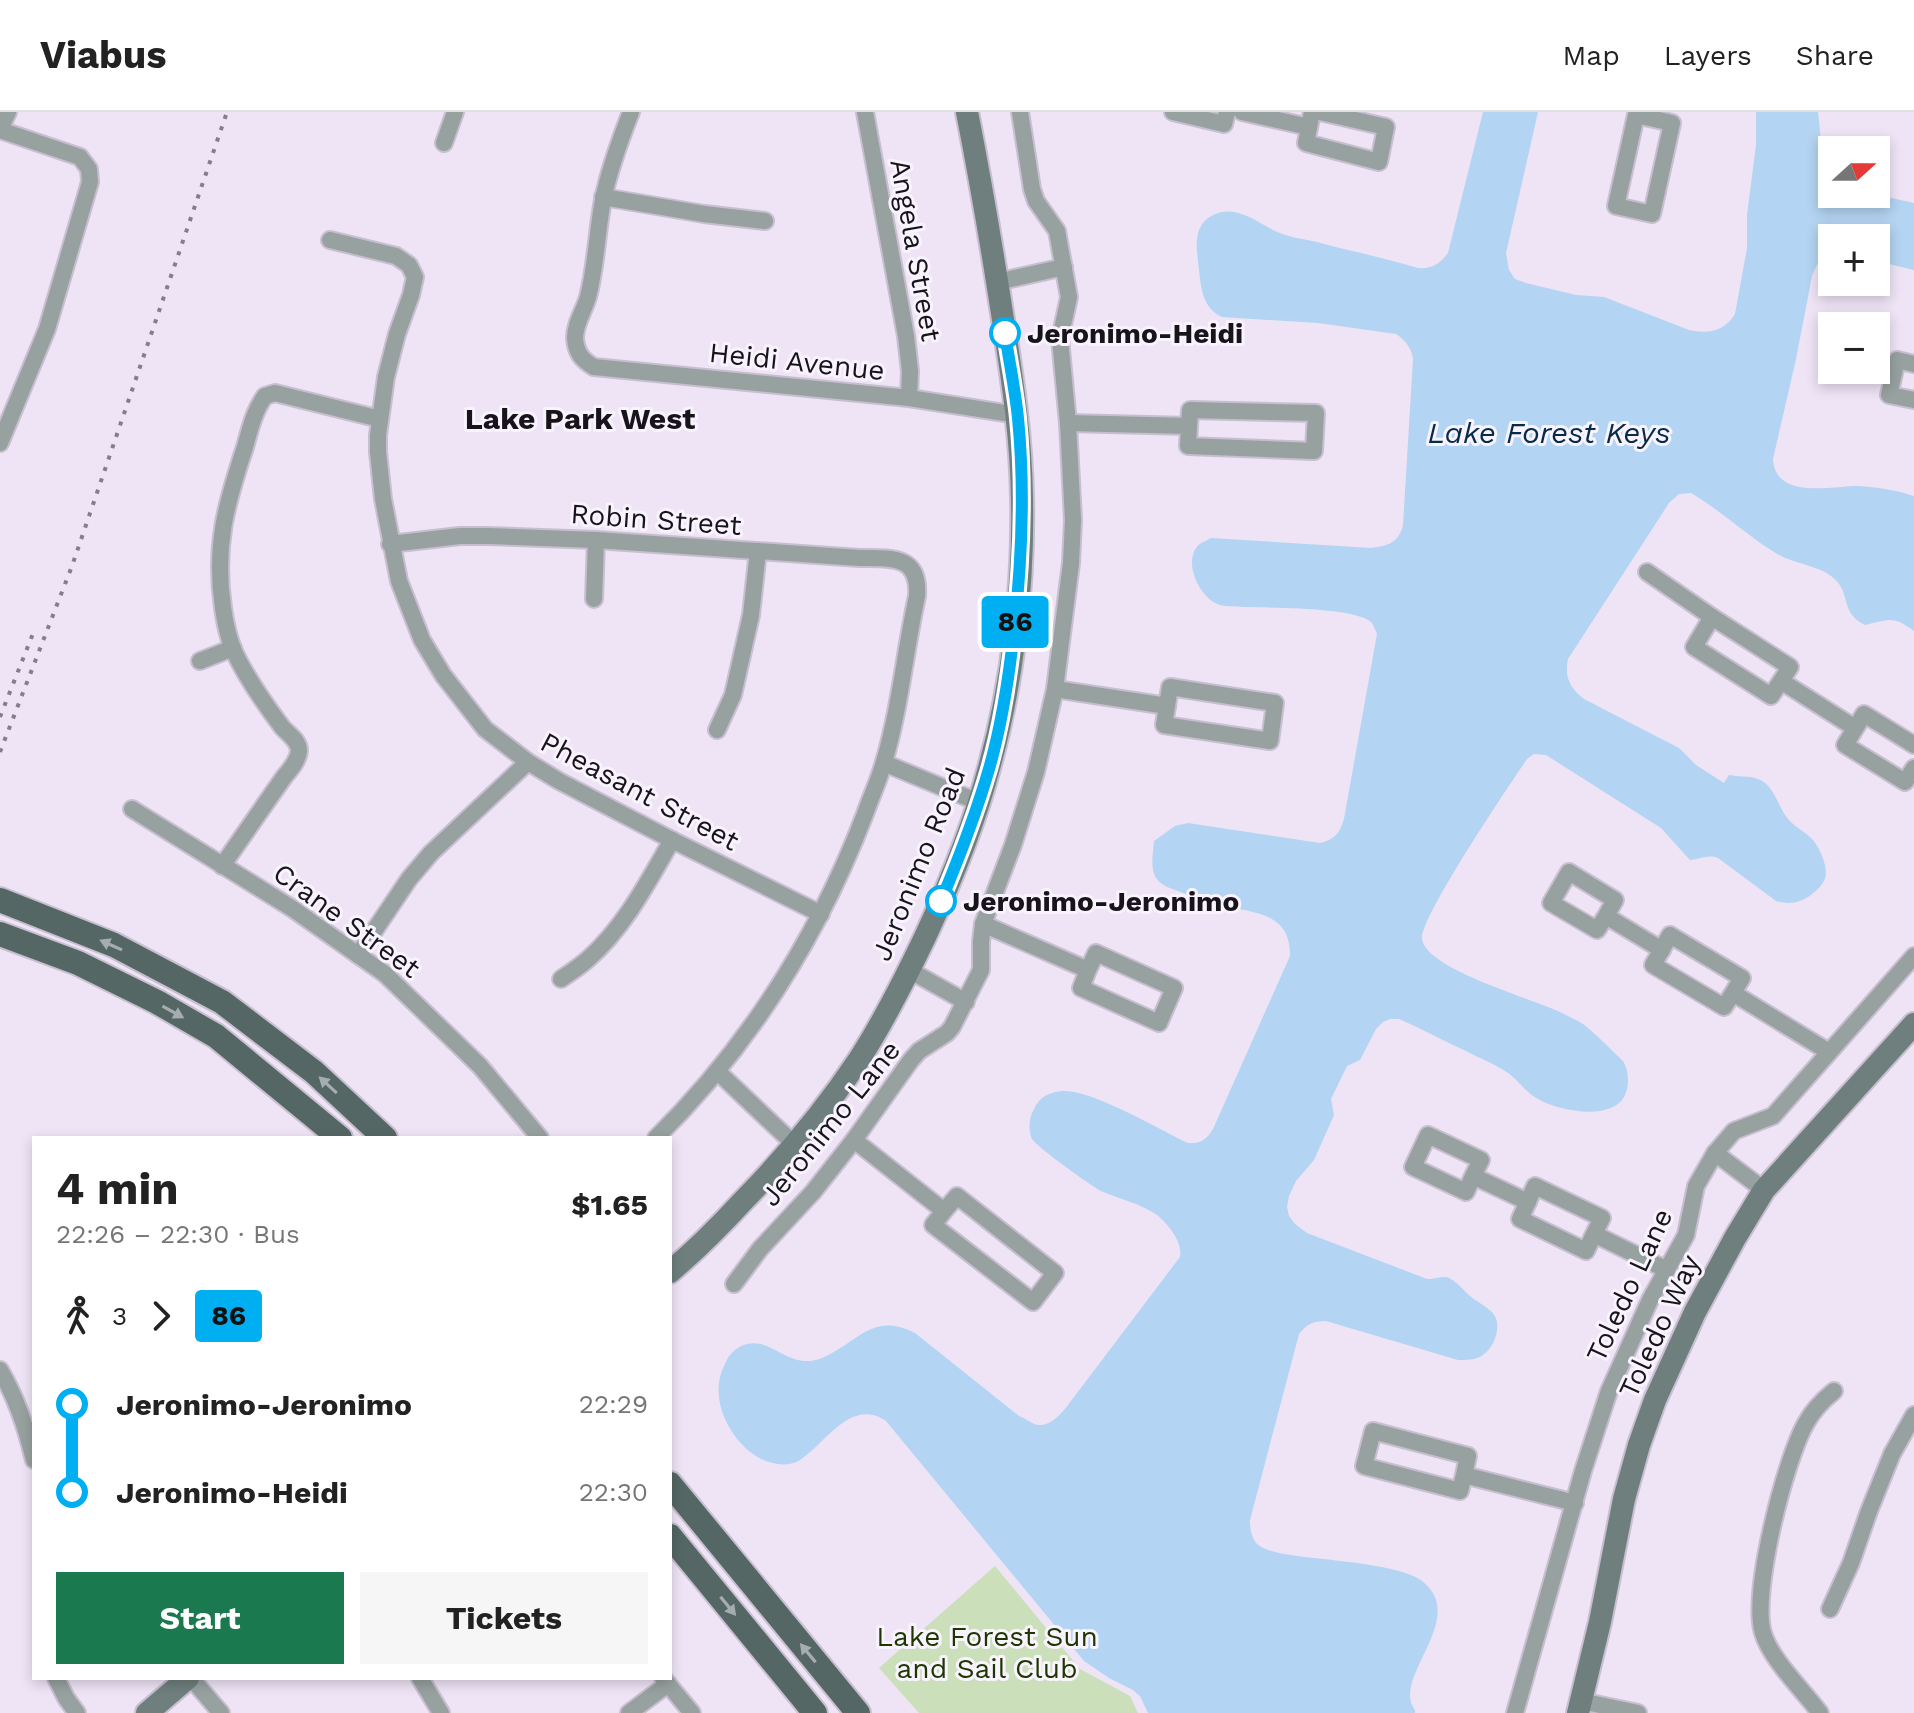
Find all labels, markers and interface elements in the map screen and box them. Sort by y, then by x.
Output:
text: Viabus [40,33,167,77]
text: Map [1563,39,1620,72]
text: Layers [1664,39,1752,72]
text: Share [1796,39,1874,72]
north arrow [1818,136,1890,208]
map controls [1818,136,1890,384]
street label: Angela Street [883,156,948,344]
button: + [1818,224,1890,296]
button: − [1818,312,1890,384]
place label: Jeronimo-Heidi [1027,317,1243,350]
marker: Jeronimo-Heidi [990,318,1020,348]
street label: Heidi Avenue [708,336,886,387]
district label: Lake Park West [465,401,695,436]
water label: Lake Forest Keys [1428,415,1670,450]
street label: Robin Street [569,497,743,542]
line badge: 86 [979,596,1051,648]
text: 86 [998,605,1032,638]
street label: Pheasant Street [535,725,745,858]
street label: Jeronimo Road [865,763,972,966]
street label: Crane Street [267,856,427,985]
place label: Jeronimo-Jeronimo [963,885,1239,918]
marker: Jeronimo-Jeronimo [926,886,956,916]
one-way arrow [99,938,123,951]
one-way arrow [162,1004,184,1018]
street label: Jeronimo Lane [754,1034,907,1213]
one-way arrow [319,1076,338,1094]
text: 4 min [56,1163,179,1215]
text: $1.65 [571,1187,648,1222]
street label: Toledo Lane [1580,1203,1679,1367]
text: 22:26 – 22:30 · Bus [56,1219,300,1249]
street label: Toledo Way [1612,1249,1707,1403]
icon: walk [56,1294,100,1338]
icon: forward [139,1294,183,1338]
text: 86 [211,1299,246,1332]
text: 3 [112,1301,127,1331]
text: Jeronimo-Jeronimo [116,1387,412,1422]
text: 22:29 [579,1389,648,1419]
text: Jeronimo-Heidi [116,1475,348,1510]
text: 22:30 [579,1477,648,1507]
button: Start [56,1572,344,1664]
button: Tickets [360,1572,648,1664]
one-way arrow [719,1596,736,1616]
park label: Lake Forest Sun and Sail Club [876,1620,1098,1685]
one-way arrow [800,1642,817,1663]

